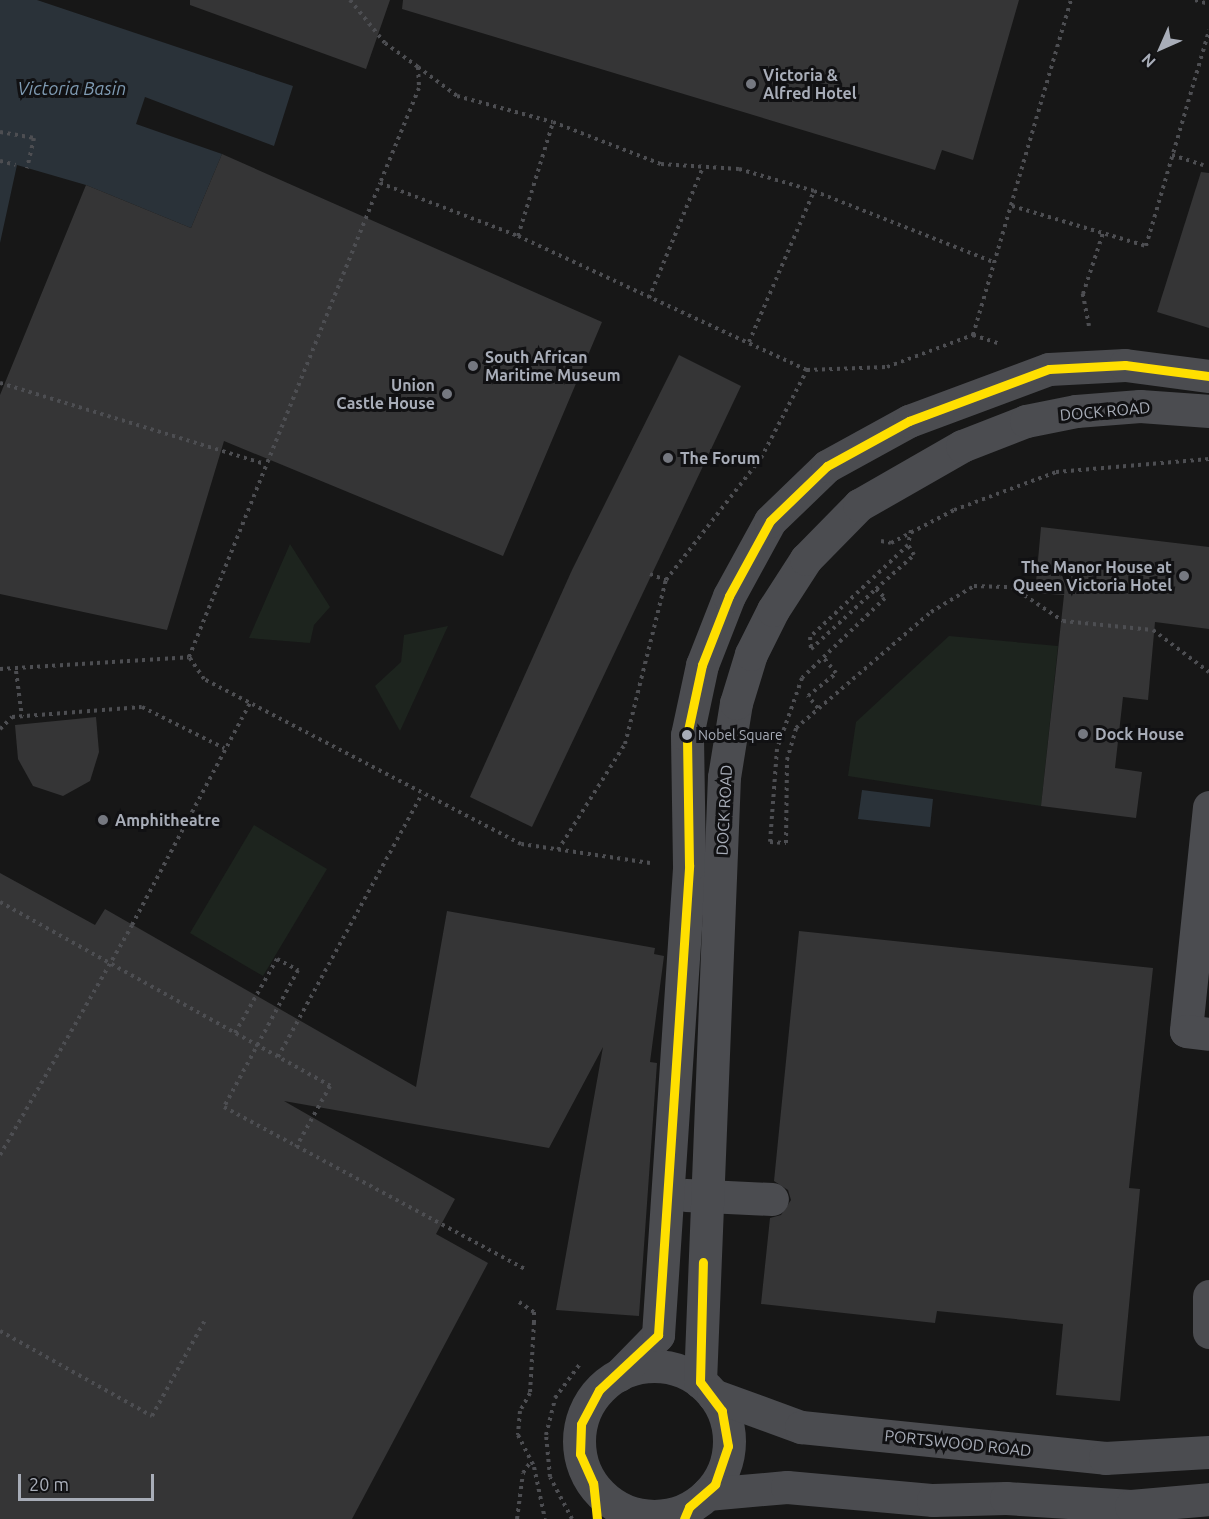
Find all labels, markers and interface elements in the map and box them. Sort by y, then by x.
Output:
north arrow [1131,18,1191,78]
text: N [1138,50,1159,71]
place label: Victoria & Alfred Hotel [763,65,857,103]
water label: Victoria Basin [18,77,126,99]
marker: Victoria & Alfred Hotel [744,77,758,91]
place label: South African Maritime Museum [485,347,621,385]
marker: South African Maritime Museum [466,359,480,373]
place label: Union Castle House [336,375,435,413]
marker: Union Castle House [440,387,454,401]
street label: DOCK ROAD [1059,397,1151,425]
place label: The Forum [680,448,760,468]
marker: The Forum [661,451,675,465]
place label: The Manor House at Queen Victoria Hotel [1013,557,1172,595]
marker: The Manor House at Queen Victoria Hotel [1177,569,1191,583]
place label: Dock House [1095,724,1184,744]
place label: Nobel Square [698,727,783,743]
marker: Dock House [1076,727,1090,741]
marker: Nobel Square [681,729,693,741]
street label: DOCK ROAD [712,764,736,856]
place label: Amphitheatre [115,810,220,830]
marker: Amphitheatre [96,813,110,827]
street label: PORTSWOOD ROAD [884,1426,1032,1460]
scale bar [21,1462,158,1500]
text: 20 m [29,1474,69,1494]

